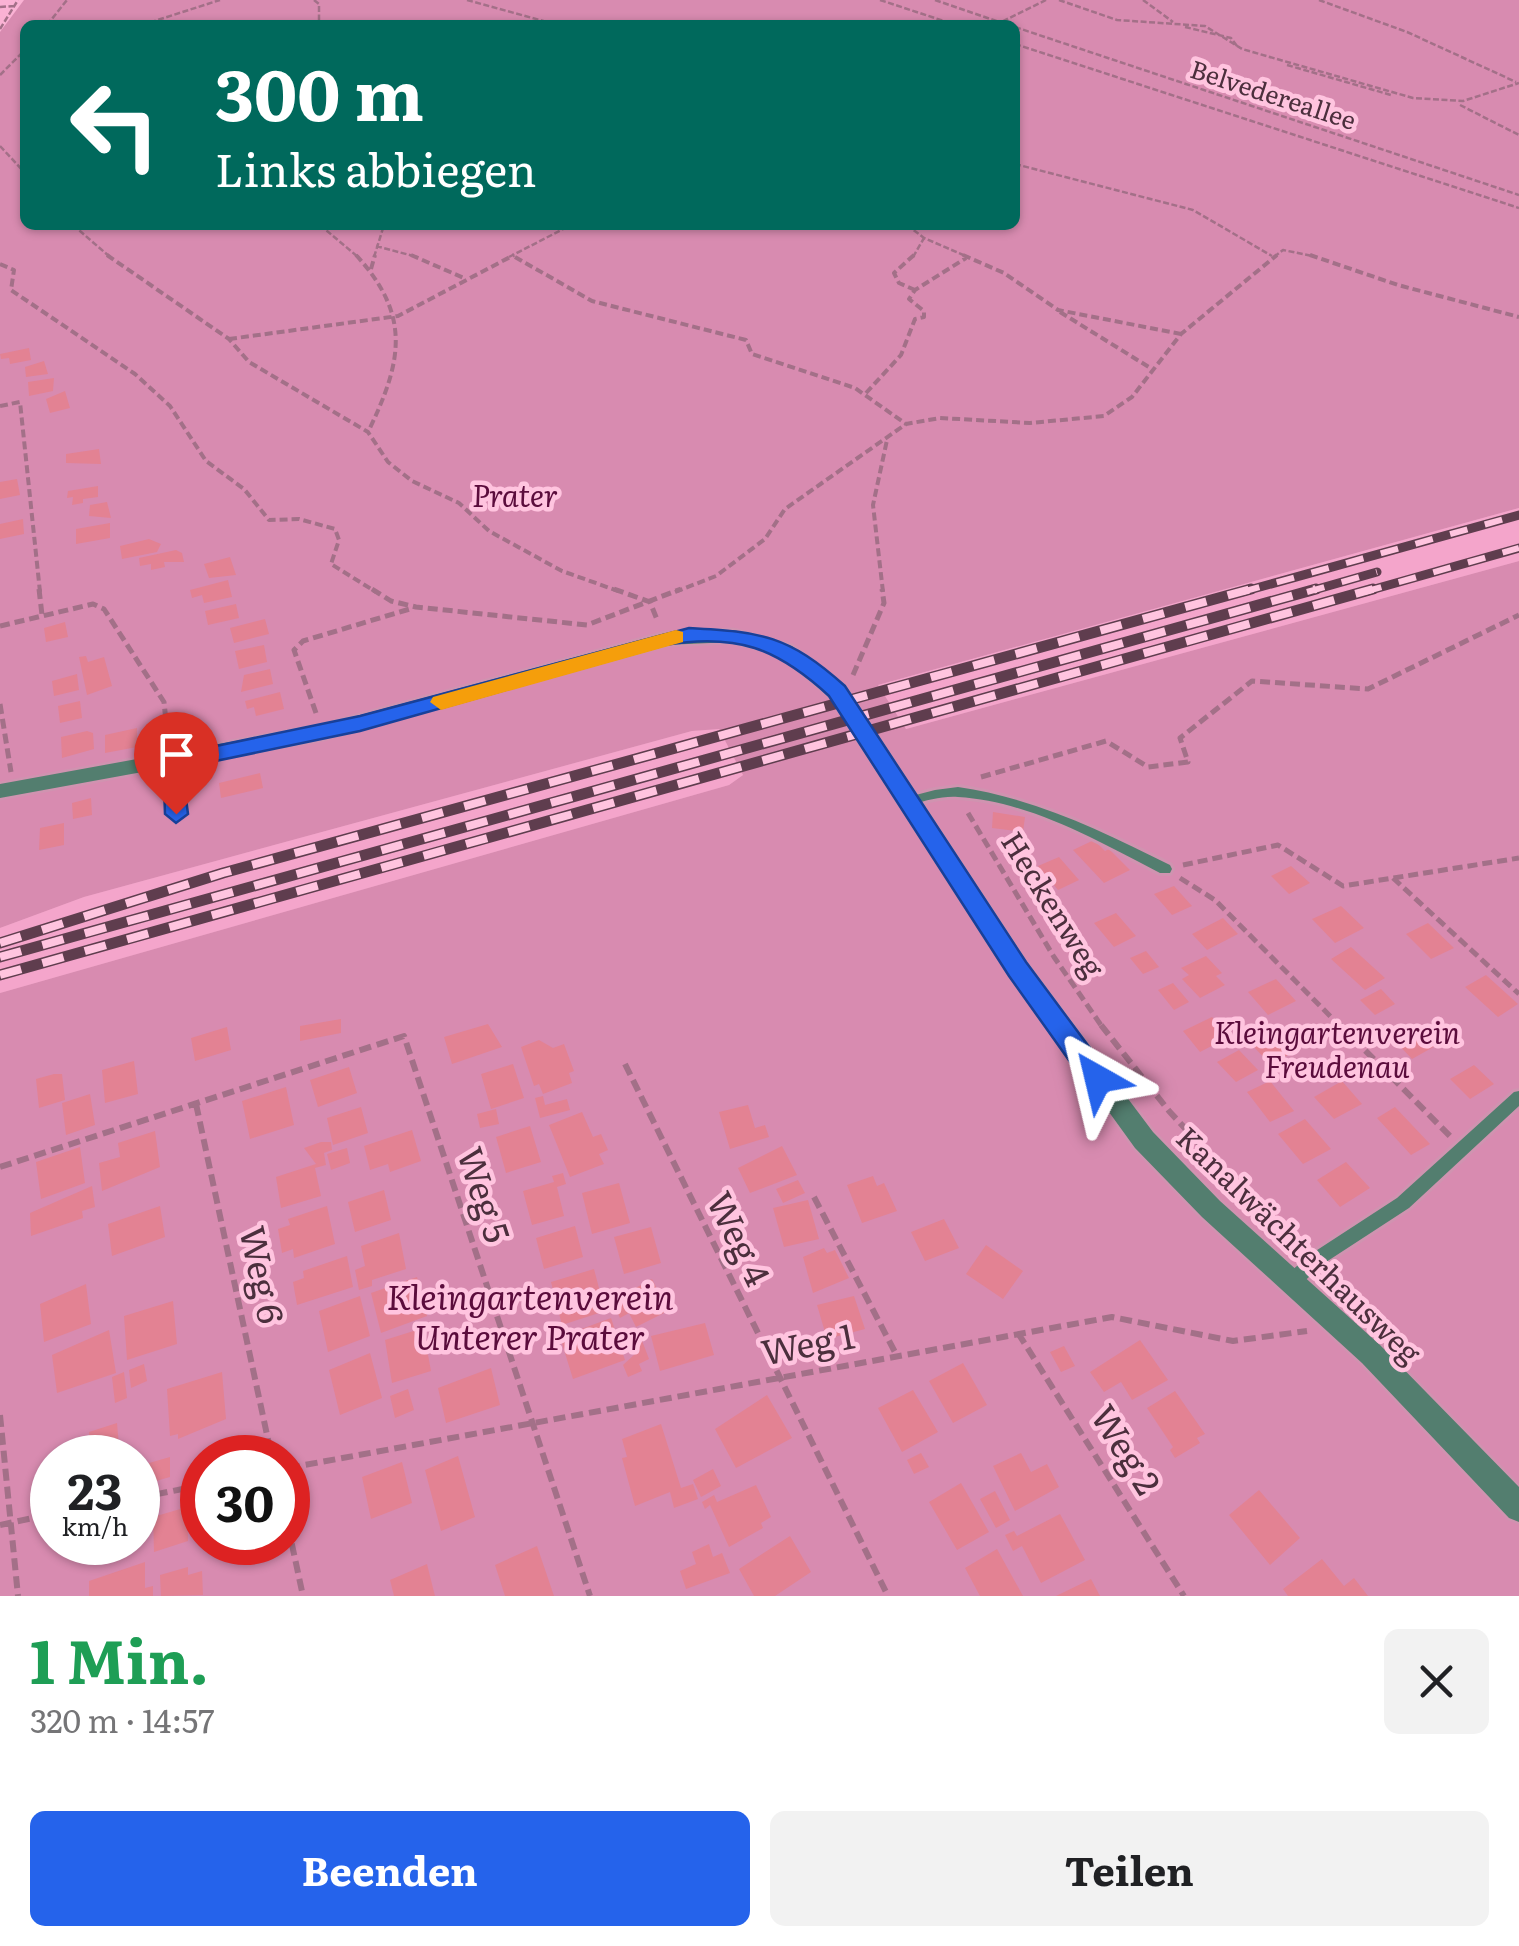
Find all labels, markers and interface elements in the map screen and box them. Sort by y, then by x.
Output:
text: 300 m [215,39,424,143]
street label: Belvedereallee [1186,49,1361,138]
icon: left [50,60,180,190]
text: Links abbiegen [215,134,537,201]
park label: Prater [472,472,558,516]
pin [134,712,219,815]
icon: arrive [149,727,204,782]
street label: Heckenweg [992,822,1117,985]
park label: Kleingartenverein Freudenau [1214,1009,1460,1087]
position arrow [1046,1027,1150,1131]
street label: Kanalwächterhausweg [1168,1115,1433,1373]
street label: Weg 5 [446,1140,526,1248]
street label: Weg 4 [696,1182,786,1294]
street label: Weg 6 [228,1221,300,1328]
park label: Kleingartenverein Unterer Prater [386,1269,674,1361]
street label: Weg 1 [756,1308,859,1377]
street label: Weg 2 [1080,1393,1175,1504]
speed limit sign: 30 [180,1435,310,1565]
text: 23 [68,1451,122,1525]
text: km/h [62,1507,128,1544]
text: 1 Min. [30,1613,209,1702]
button: close [1384,1629,1489,1734]
text: 320 m · 14:57 [30,1695,214,1743]
button: Beenden [30,1811,750,1926]
button: Teilen [770,1811,1489,1926]

